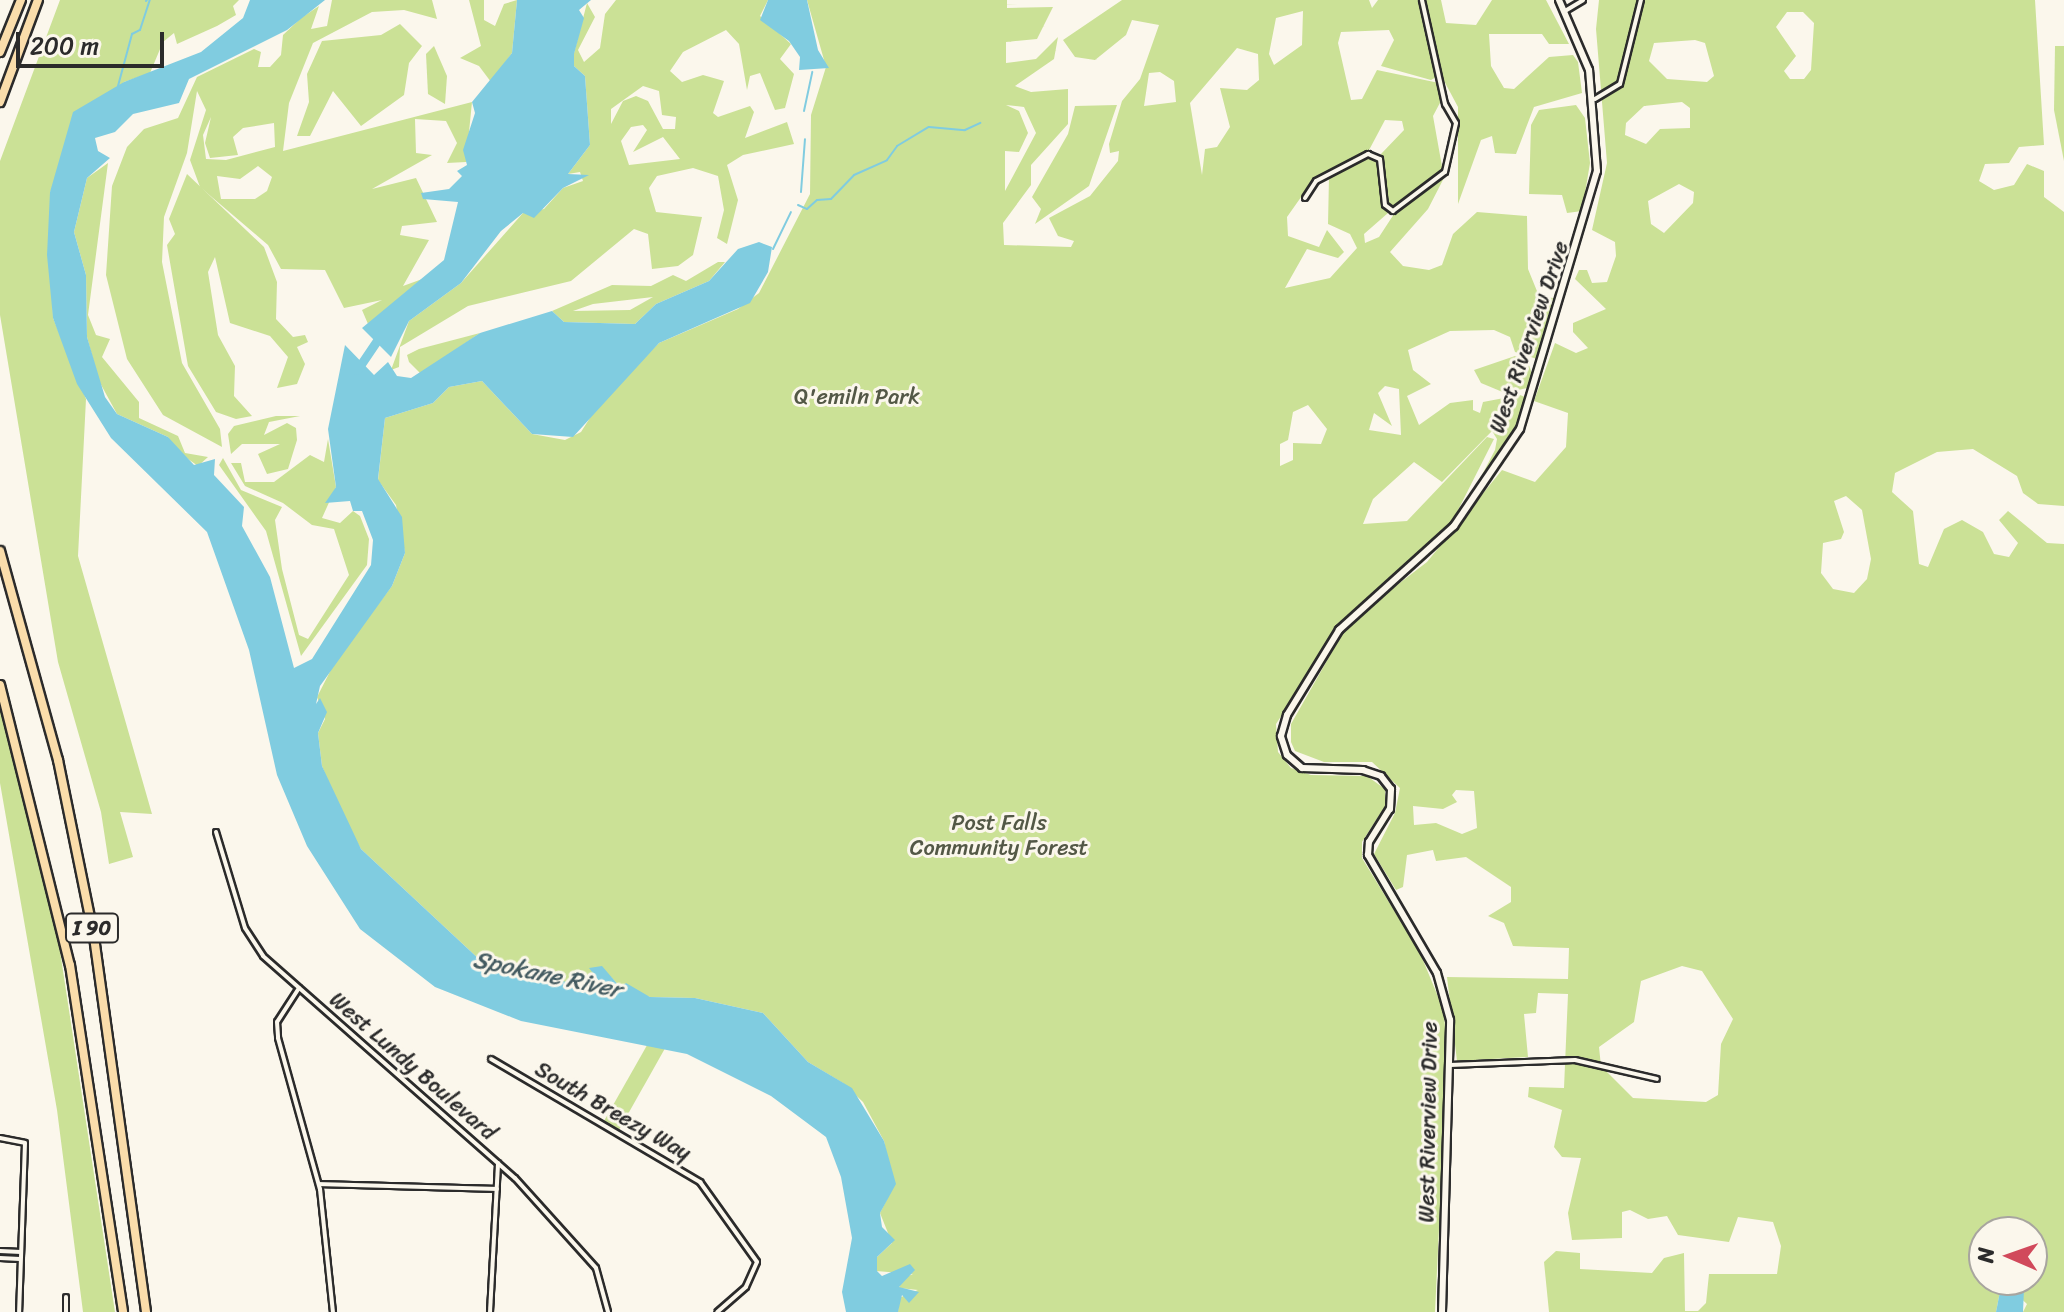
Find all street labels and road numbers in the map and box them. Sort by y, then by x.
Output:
street label: West Riverview Drive [1484,237,1574,437]
road number: I 90 [64,912,120,944]
street label: West Lundy Boulevard [324,987,502,1145]
street label: West Riverview Drive [1413,1021,1443,1223]
street label: South Breezy Way [530,1056,696,1166]

